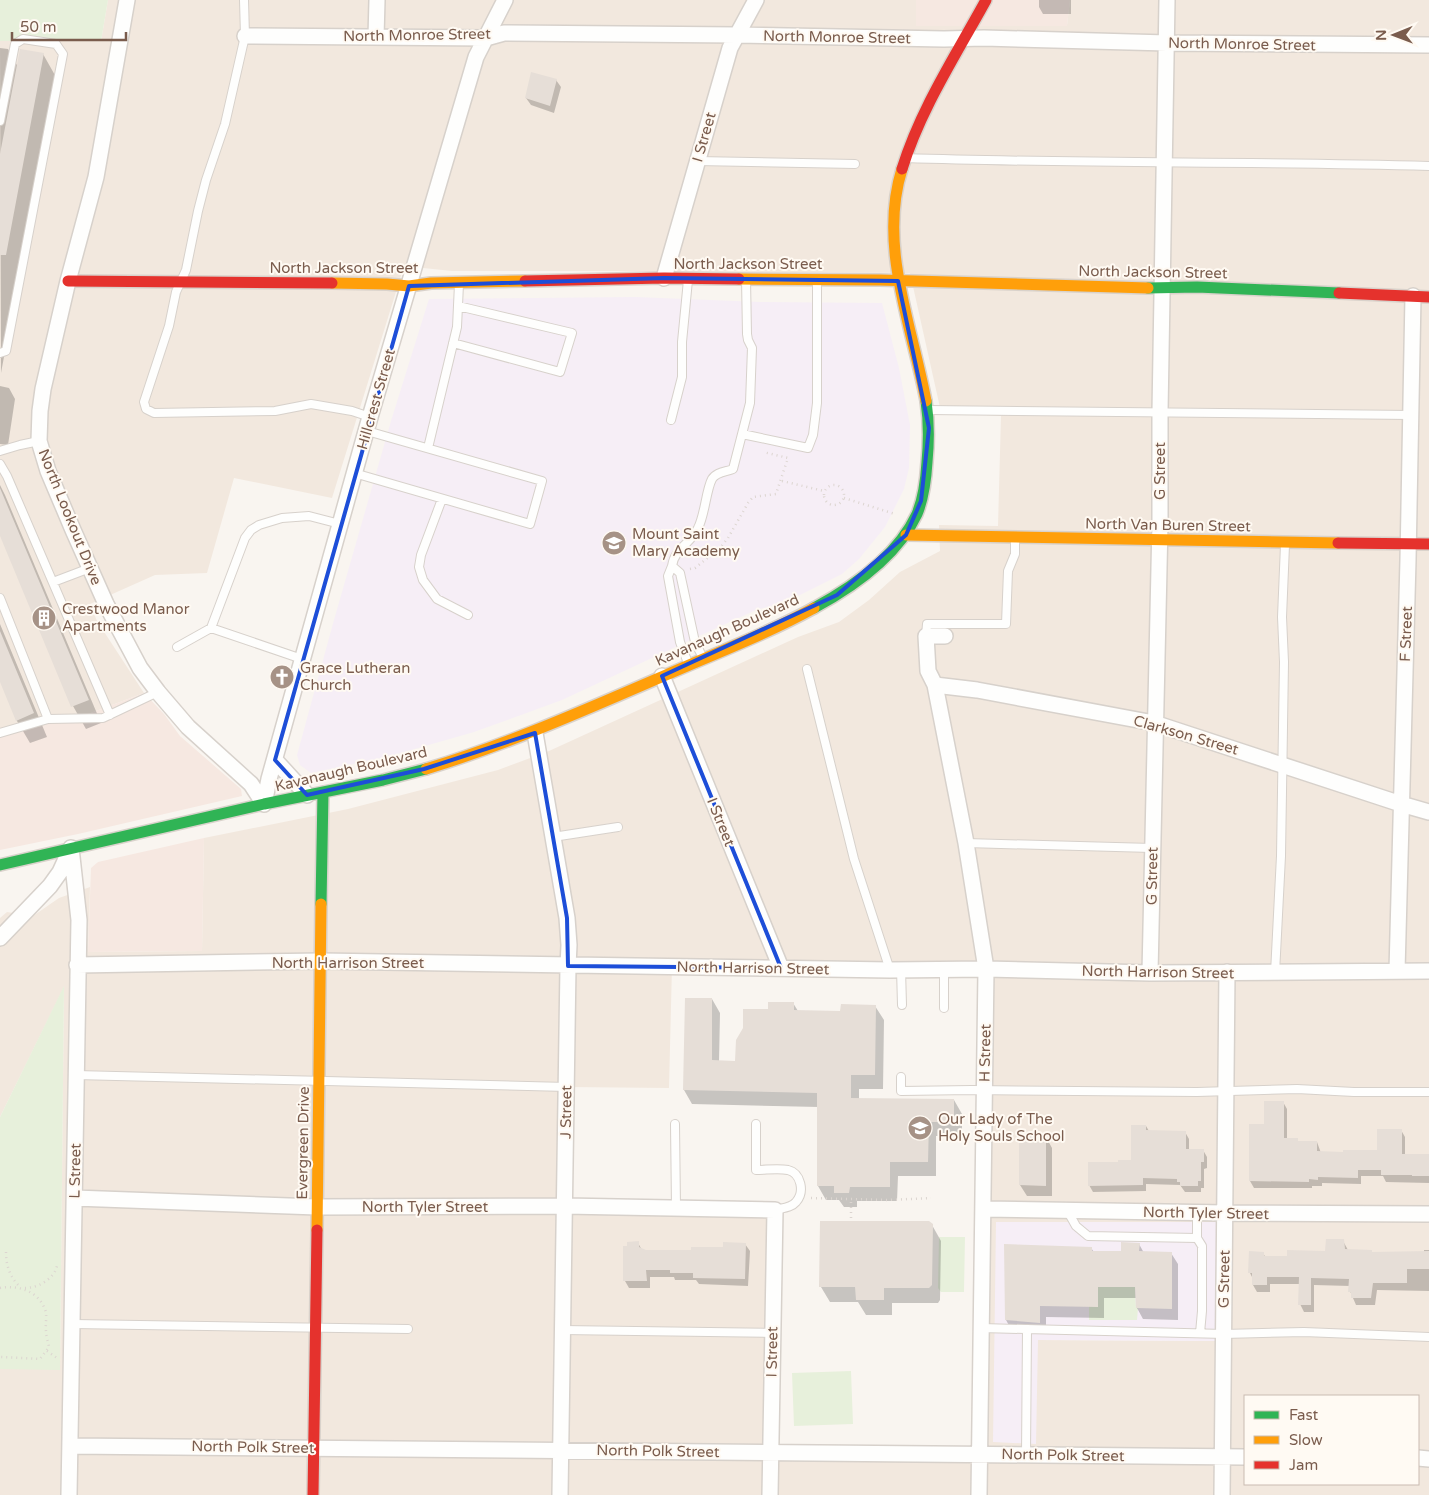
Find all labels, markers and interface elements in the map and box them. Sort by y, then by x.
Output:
scale bar [12,10,126,42]
north arrow [1369,10,1419,60]
text: 50 m [20,18,57,36]
street label: North Monroe Street [343,25,491,45]
street label: North Monroe Street [763,27,911,47]
text: N [1373,29,1390,41]
street label: North Monroe Street [1168,34,1316,54]
street label: I Street [688,110,720,164]
street label: North Jackson Street [673,255,823,273]
street label: North Jackson Street [269,259,419,277]
street label: North Jackson Street [1078,262,1228,282]
street label: Hillcrest Street [353,346,399,451]
street label: G Street [1151,442,1169,500]
street label: North Lookout Drive [34,446,106,588]
street label: North Van Buren Street [1085,515,1251,535]
place label: Mount Saint Mary Academy [632,525,740,560]
school or university icon: Mount Saint Mary Academy [601,530,627,556]
street label: Kavanaugh Boulevard [652,590,802,670]
place label: Crestwood Manor Apartments [62,600,190,635]
building icon: Crestwood Manor Apartments [31,605,57,631]
street label: F Street [1396,605,1416,662]
place label: Grace Lutheran Church [300,659,410,694]
church icon: Grace Lutheran Church [269,664,295,690]
street label: Clarkson Street [1131,711,1241,759]
street label: Kavanaugh Boulevard [273,743,429,795]
street label: I Street [703,795,739,849]
street label: G Street [1142,847,1162,905]
street label: North Harrison Street [272,954,425,972]
street label: North Harrison Street [677,958,830,978]
street label: North Harrison Street [1082,962,1235,982]
street label: H Street [975,1024,995,1082]
street label: J Street [557,1085,575,1139]
street label: Evergreen Drive [293,1086,313,1200]
place label: Our Lady of The Holy Souls School [938,1110,1065,1145]
school or university icon: Our Lady of The Holy Souls School [907,1115,933,1141]
street label: L Street [66,1143,84,1199]
street label: North Tyler Street [362,1198,488,1216]
street label: North Tyler Street [1143,1203,1270,1223]
street label: G Street [1214,1250,1234,1308]
street label: I Street [763,1326,781,1378]
legend [1244,1395,1419,1485]
text: Fast [1289,1406,1319,1424]
text: Slow [1289,1431,1323,1449]
street label: North Polk Street [191,1437,315,1457]
street label: North Polk Street [596,1441,720,1461]
street label: North Polk Street [1001,1445,1125,1465]
text: Jam [1289,1456,1318,1474]

